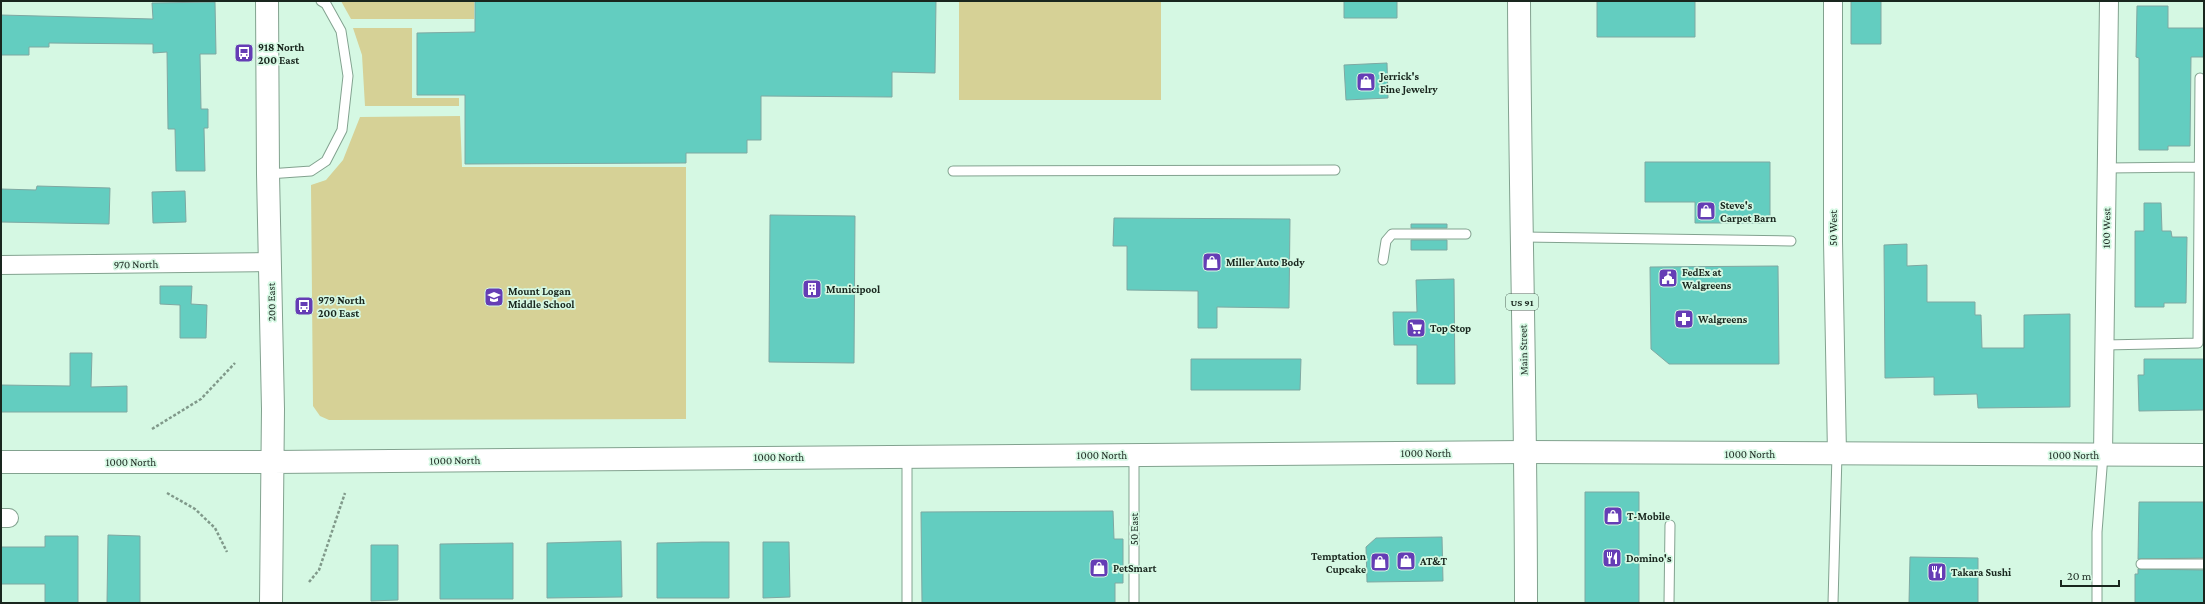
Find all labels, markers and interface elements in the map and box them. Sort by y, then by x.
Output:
place label: 918 North 200 East [258,41,305,66]
bus stop icon: 918 North 200 East [233,42,255,64]
place label: Jerrick's Fine Jewelry [1379,70,1438,95]
shop icon: Jerrick's Fine Jewelry [1355,71,1377,93]
place label: Steve's Carpet Barn [1720,199,1777,224]
shop icon: Steve's Carpet Barn [1695,200,1717,222]
street label: 100 West [2100,207,2112,248]
street label: 50 West [1827,210,1839,246]
shop icon: Miller Auto Body [1201,251,1223,273]
place label: Miller Auto Body [1226,256,1305,268]
street label: 970 North [114,258,159,270]
place label: FedEx at Walgreens [1681,266,1732,291]
public building icon: FedEx at Walgreens [1657,267,1679,289]
building icon: Municipool [801,278,823,300]
street label: 200 East [265,282,277,321]
place label: Municipool [826,283,881,295]
place label: Mount Logan Middle School [508,285,575,310]
school or university icon: Mount Logan Middle School [483,286,505,308]
place label: 979 North 200 East [318,294,366,319]
road number: US 91 [1506,294,1538,310]
bus stop icon: 979 North 200 East [293,295,315,317]
pharmacy icon: Walgreens [1673,308,1695,330]
place label: Walgreens [1697,313,1748,325]
supermarket icon: Top Stop [1405,317,1427,339]
place label: Top Stop [1430,322,1471,334]
street label: Main Street [1517,324,1529,376]
street label: 1000 North [1401,447,1451,459]
street label: 1000 North [1725,448,1775,460]
street label: 1000 North [1077,449,1127,461]
street label: 1000 North [2049,449,2099,461]
street label: 1000 North [754,451,804,463]
street label: 1000 North [430,454,480,466]
street label: 1000 North [106,456,156,468]
shop icon: T-Mobile [1602,505,1624,527]
place label: T-Mobile [1627,510,1670,522]
street label: 50 East [1128,512,1140,545]
restaurant icon: Domino's [1601,547,1623,569]
place label: Temptation Cupcake [1311,550,1367,575]
shop icon: AT&T [1395,550,1417,572]
shop icon: Temptation Cupcake [1369,551,1391,573]
place label: Domino's [1626,552,1672,564]
place label: AT&T [1419,555,1448,567]
shop icon: PetSmart [1088,557,1110,579]
restaurant icon: Takara Sushi [1926,561,1948,583]
place label: PetSmart [1113,562,1157,574]
scale bar [2061,562,2119,588]
place label: Takara Sushi [1951,566,2012,578]
text: 20 m [2067,569,2092,583]

